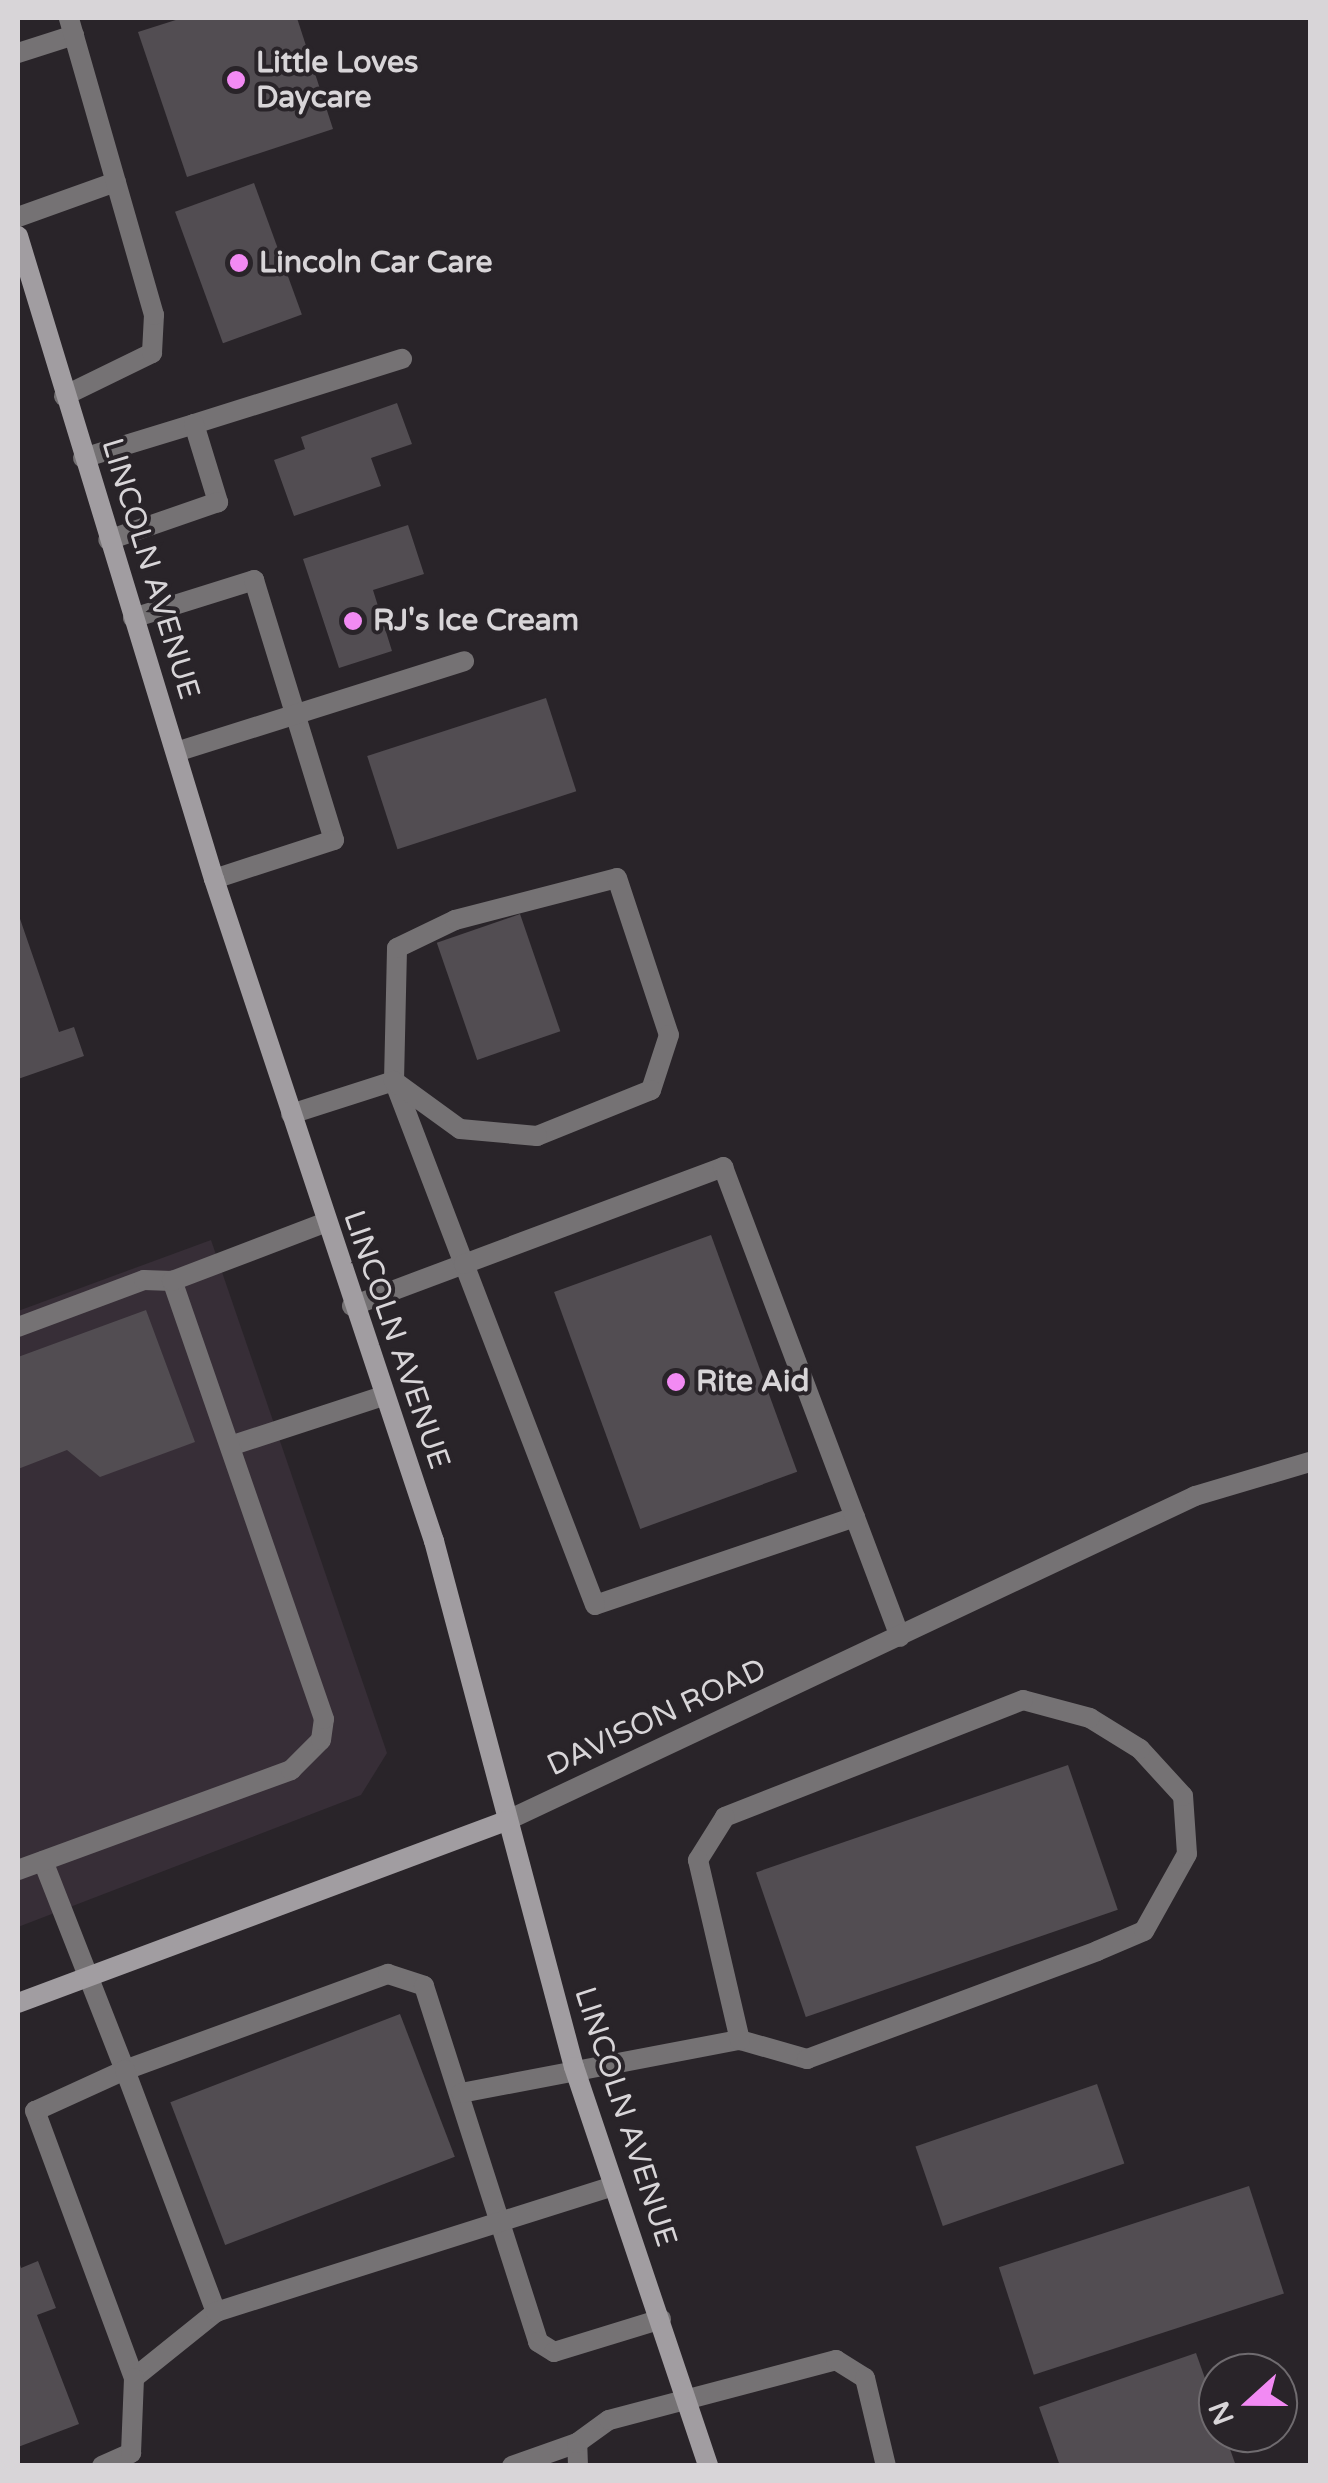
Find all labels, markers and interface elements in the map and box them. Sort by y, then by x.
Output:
place label: Little Loves Daycare [256,45,418,116]
marker: Little Loves Daycare [225,69,247,91]
place label: Lincoln Car Care [259,245,492,281]
marker: Lincoln Car Care [228,252,250,274]
street label: LINCOLN AVENUE [93,434,207,704]
place label: RJ's Ice Cream [373,603,579,639]
marker: RJ's Ice Cream [342,610,364,632]
street label: LINCOLN AVENUE [335,1206,457,1474]
place label: Rite Aid [696,1364,809,1400]
marker: Rite Aid [665,1371,687,1393]
street label: DAVISON ROAD [542,1652,772,1784]
street label: LINCOLN AVENUE [566,1983,684,2251]
north arrow [1198,2353,1298,2453]
text: N [1202,2396,1242,2430]

